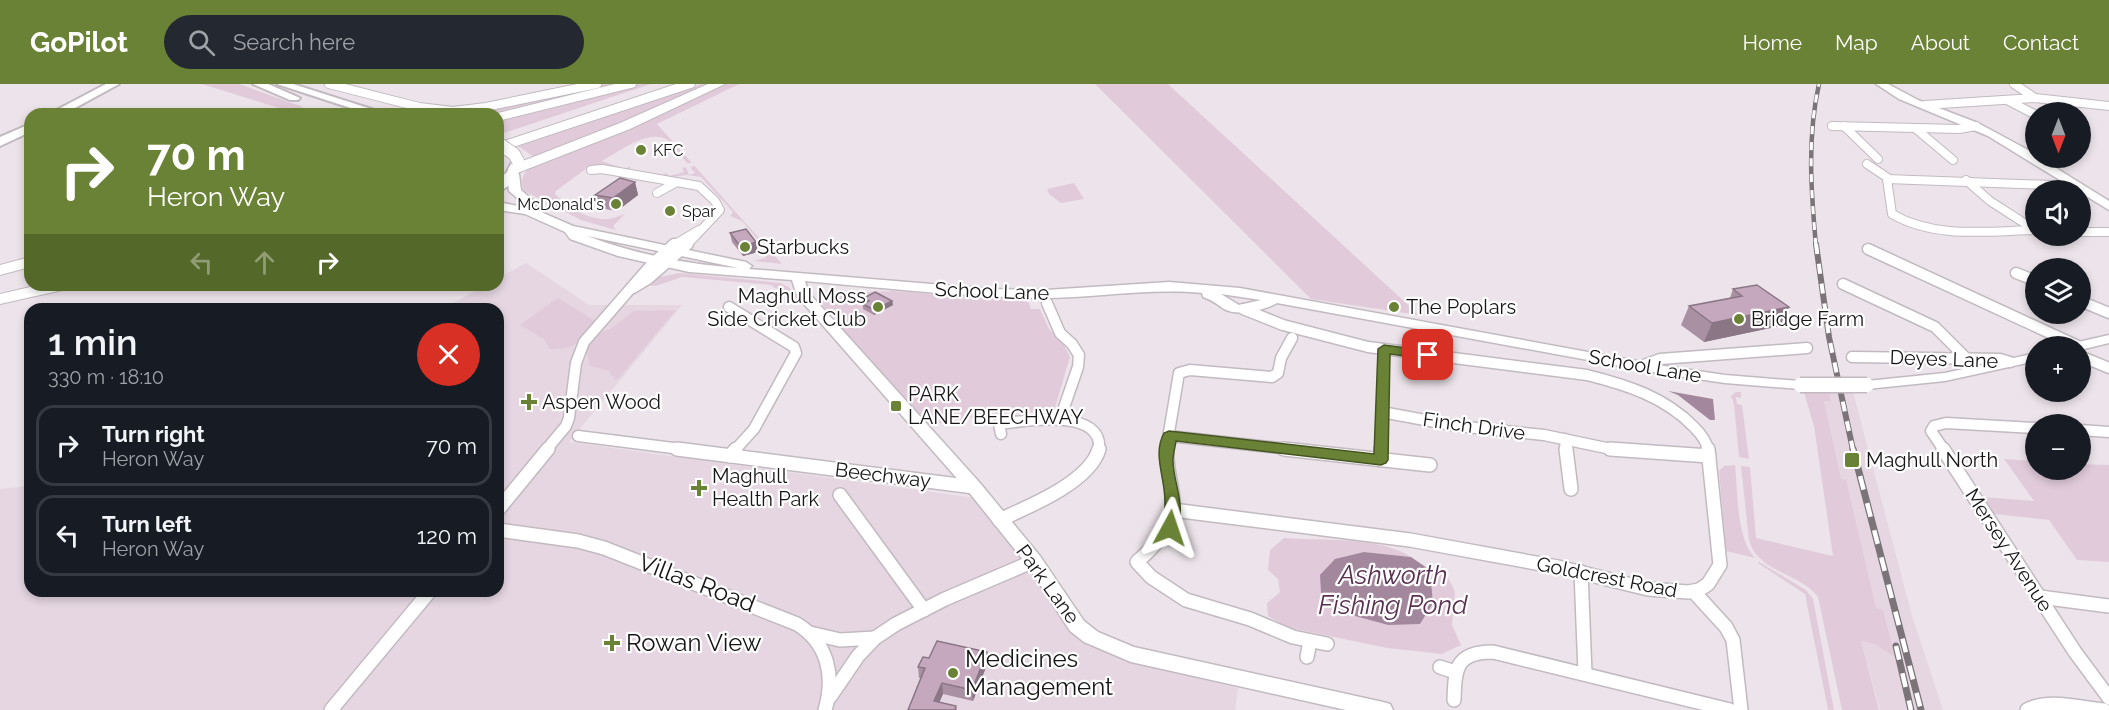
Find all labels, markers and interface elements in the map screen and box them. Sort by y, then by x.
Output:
search box [164,15,584,69]
text: GoPilot [30,26,128,59]
icon: search [185,26,218,59]
text: Search here [233,29,355,55]
text: Home [1743,30,1802,55]
text: Map [1835,30,1878,55]
text: About [1911,30,1970,55]
text: Contact [2003,30,2079,55]
north arrow [2025,102,2091,168]
map controls [2025,102,2091,480]
text: 70 m [147,131,246,180]
icon: right [48,132,126,210]
place label: KFC [653,141,683,160]
marker: KFC [634,143,648,157]
button: sound [2025,180,2091,246]
text: Heron Way [147,181,285,212]
place label: McDonald's [517,195,604,214]
marker: McDonald's [609,197,623,211]
place label: Spar [682,202,716,221]
marker: Spar [663,204,677,218]
place label: Starbucks [757,235,849,259]
marker: Starbucks [738,240,752,254]
icon: left [185,246,218,279]
icon: ahead [248,246,281,279]
icon: right [311,246,344,279]
button: layers [2025,258,2091,324]
street label: School Lane [934,277,1050,305]
place label: Maghull Moss Side Cricket Club [707,284,866,331]
place label: The Poplars [1406,295,1516,319]
marker: Maghull Moss Side Cricket Club [871,300,885,314]
marker: The Poplars [1387,300,1401,314]
place label: Bridge Farm [1751,307,1864,331]
marker: Bridge Farm [1732,312,1746,326]
text: 1 min [48,321,137,363]
button: close [417,323,480,386]
pin [1402,329,1453,380]
button: + [2025,336,2091,402]
icon: arrive [1411,338,1444,371]
street label: School Lane [1587,344,1704,388]
street label: Deyes Lane [1889,345,1999,373]
text: 330 m · 18:10 [48,365,164,389]
place label: PARK LANE/BEECHWAY [908,382,1083,429]
place label: Aspen Wood [542,390,661,414]
marker: Aspen Wood [520,393,538,411]
marker: PARK LANE/BEECHWAY [889,399,903,413]
street label: Finch Drive [1421,407,1527,445]
button: − [2025,414,2091,480]
text: Turn right [102,421,205,447]
icon: right [51,429,84,462]
text: 70 m [426,433,477,459]
text: Heron Way [102,447,204,471]
place label: Maghull North [1866,448,1998,472]
marker: Maghull North [1843,451,1861,469]
street label: Beechway [834,457,933,493]
place label: Maghull Health Park [712,464,819,511]
marker: Maghull Health Park [690,479,708,497]
street label: Mersey Avenue [1960,484,2058,616]
position arrow [1138,496,1202,560]
text: Turn left [102,511,192,537]
icon: left [51,519,84,552]
text: 120 m [417,523,477,549]
text: Heron Way [102,537,204,561]
street label: Park Lane [1011,540,1085,628]
street label: Villas Road [635,547,760,618]
street label: Goldcrest Road [1535,552,1679,602]
water label: Ashworth Fishing Pond [1318,560,1468,620]
place label: Rowan View [626,628,762,657]
marker: Rowan View [603,634,621,652]
place label: Medicines Management [965,644,1113,701]
marker: Medicines Management [946,666,960,680]

